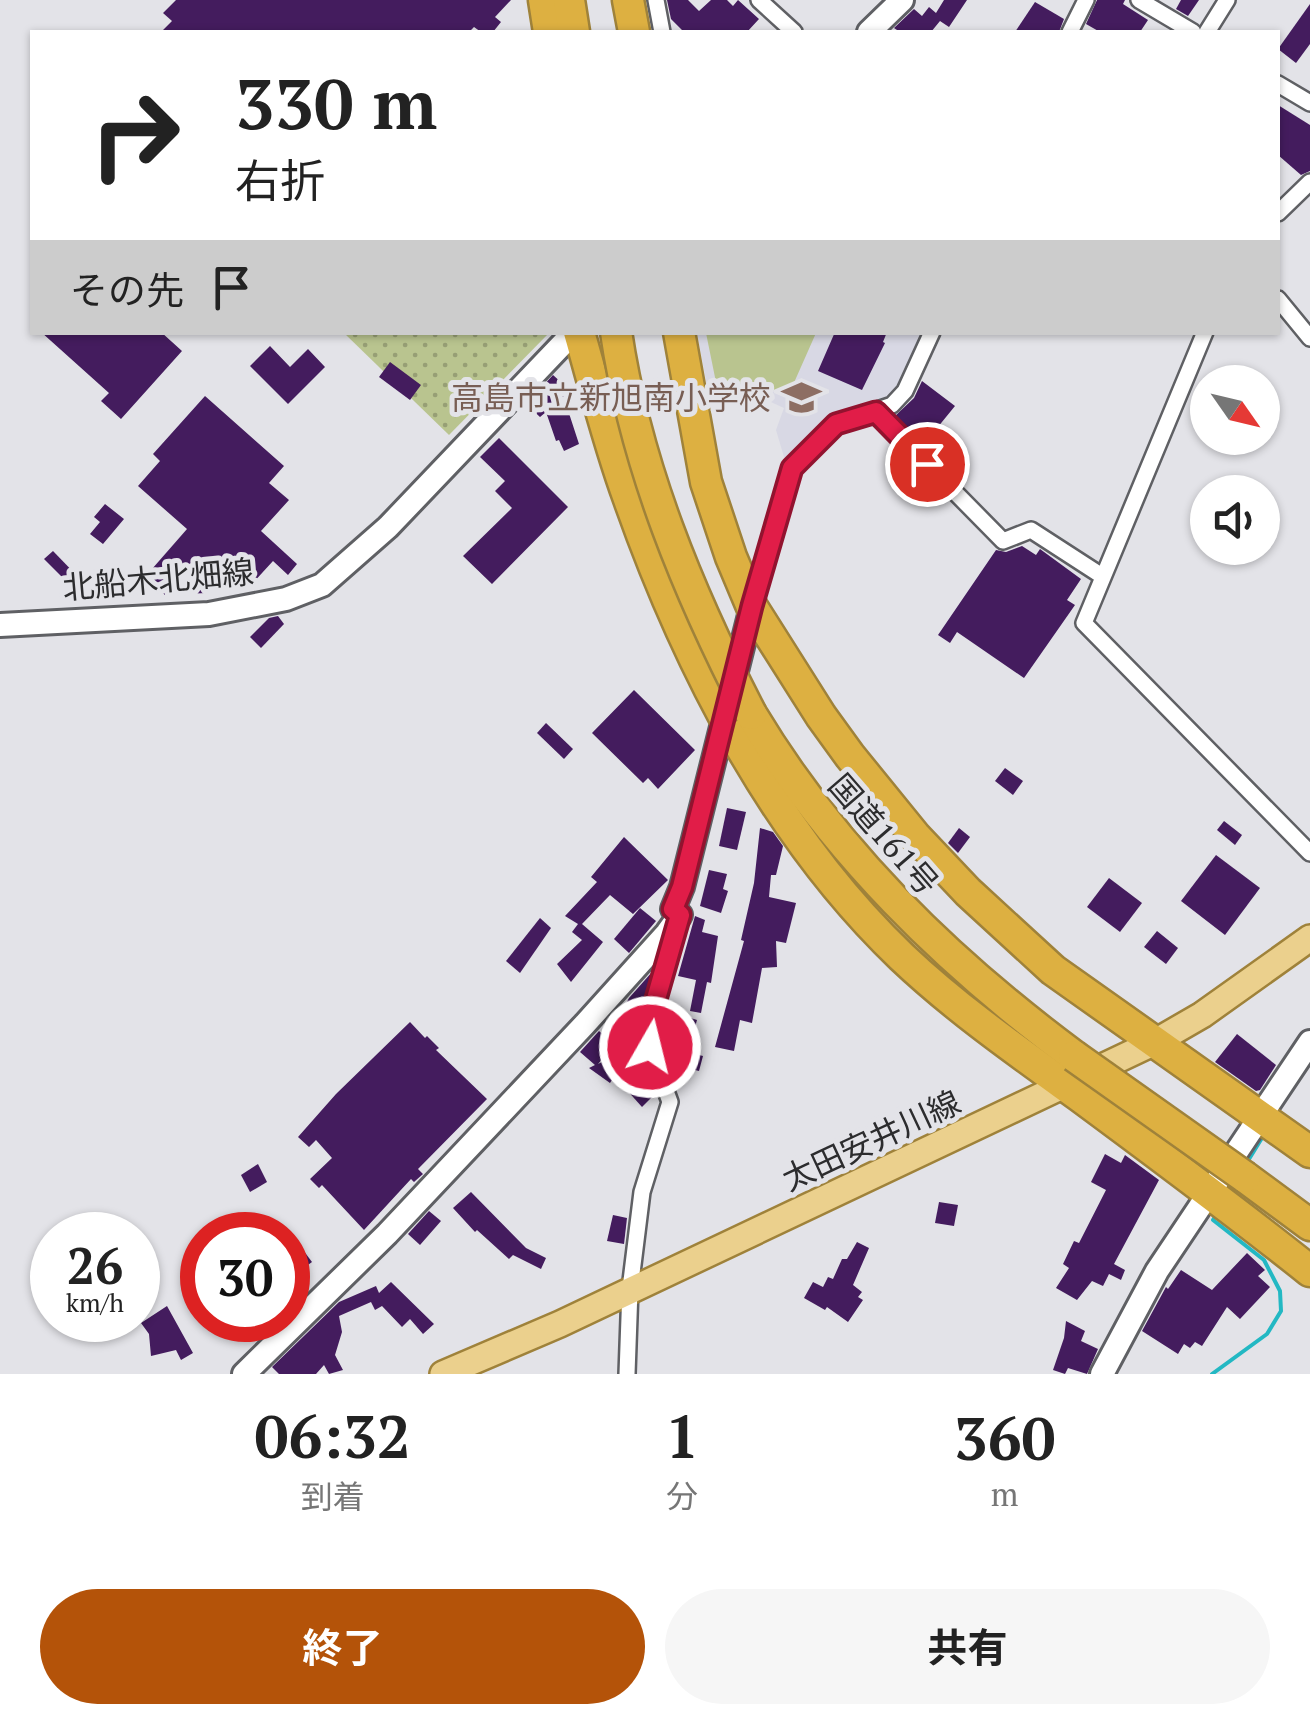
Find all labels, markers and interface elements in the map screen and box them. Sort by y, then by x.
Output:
text: 330 m [235,56,437,149]
icon: right [70,70,200,200]
text: 右折 [235,150,325,210]
icon: arrive [204,260,259,315]
text: その先 [70,265,184,315]
north arrow [1190,365,1280,455]
map controls [1190,365,1280,565]
place label: 高島市立新旭南小学校 [451,376,771,418]
school or university icon: 高島市立新旭南小学校 [780,376,822,418]
pin [885,422,970,507]
icon: arrive [900,437,955,492]
button: sound [1190,475,1280,565]
street label: 北船木北畑線 [61,550,255,608]
street label: 国道161号 [820,765,948,903]
position arrow [598,995,702,1099]
street label: 太田安井川線 [775,1080,967,1200]
speed limit sign: 30 [180,1212,310,1342]
text: 26 [67,1232,123,1298]
text: km/h [66,1286,124,1319]
text: 06:32 [255,1396,411,1475]
text: 1 [665,1396,699,1475]
text: 360 [954,1398,1055,1477]
text: m [991,1473,1018,1515]
text: 到着 [301,1475,365,1517]
text: 分 [666,1475,698,1517]
button: 終了 [40,1589,645,1704]
button: 共有 [665,1589,1270,1704]

